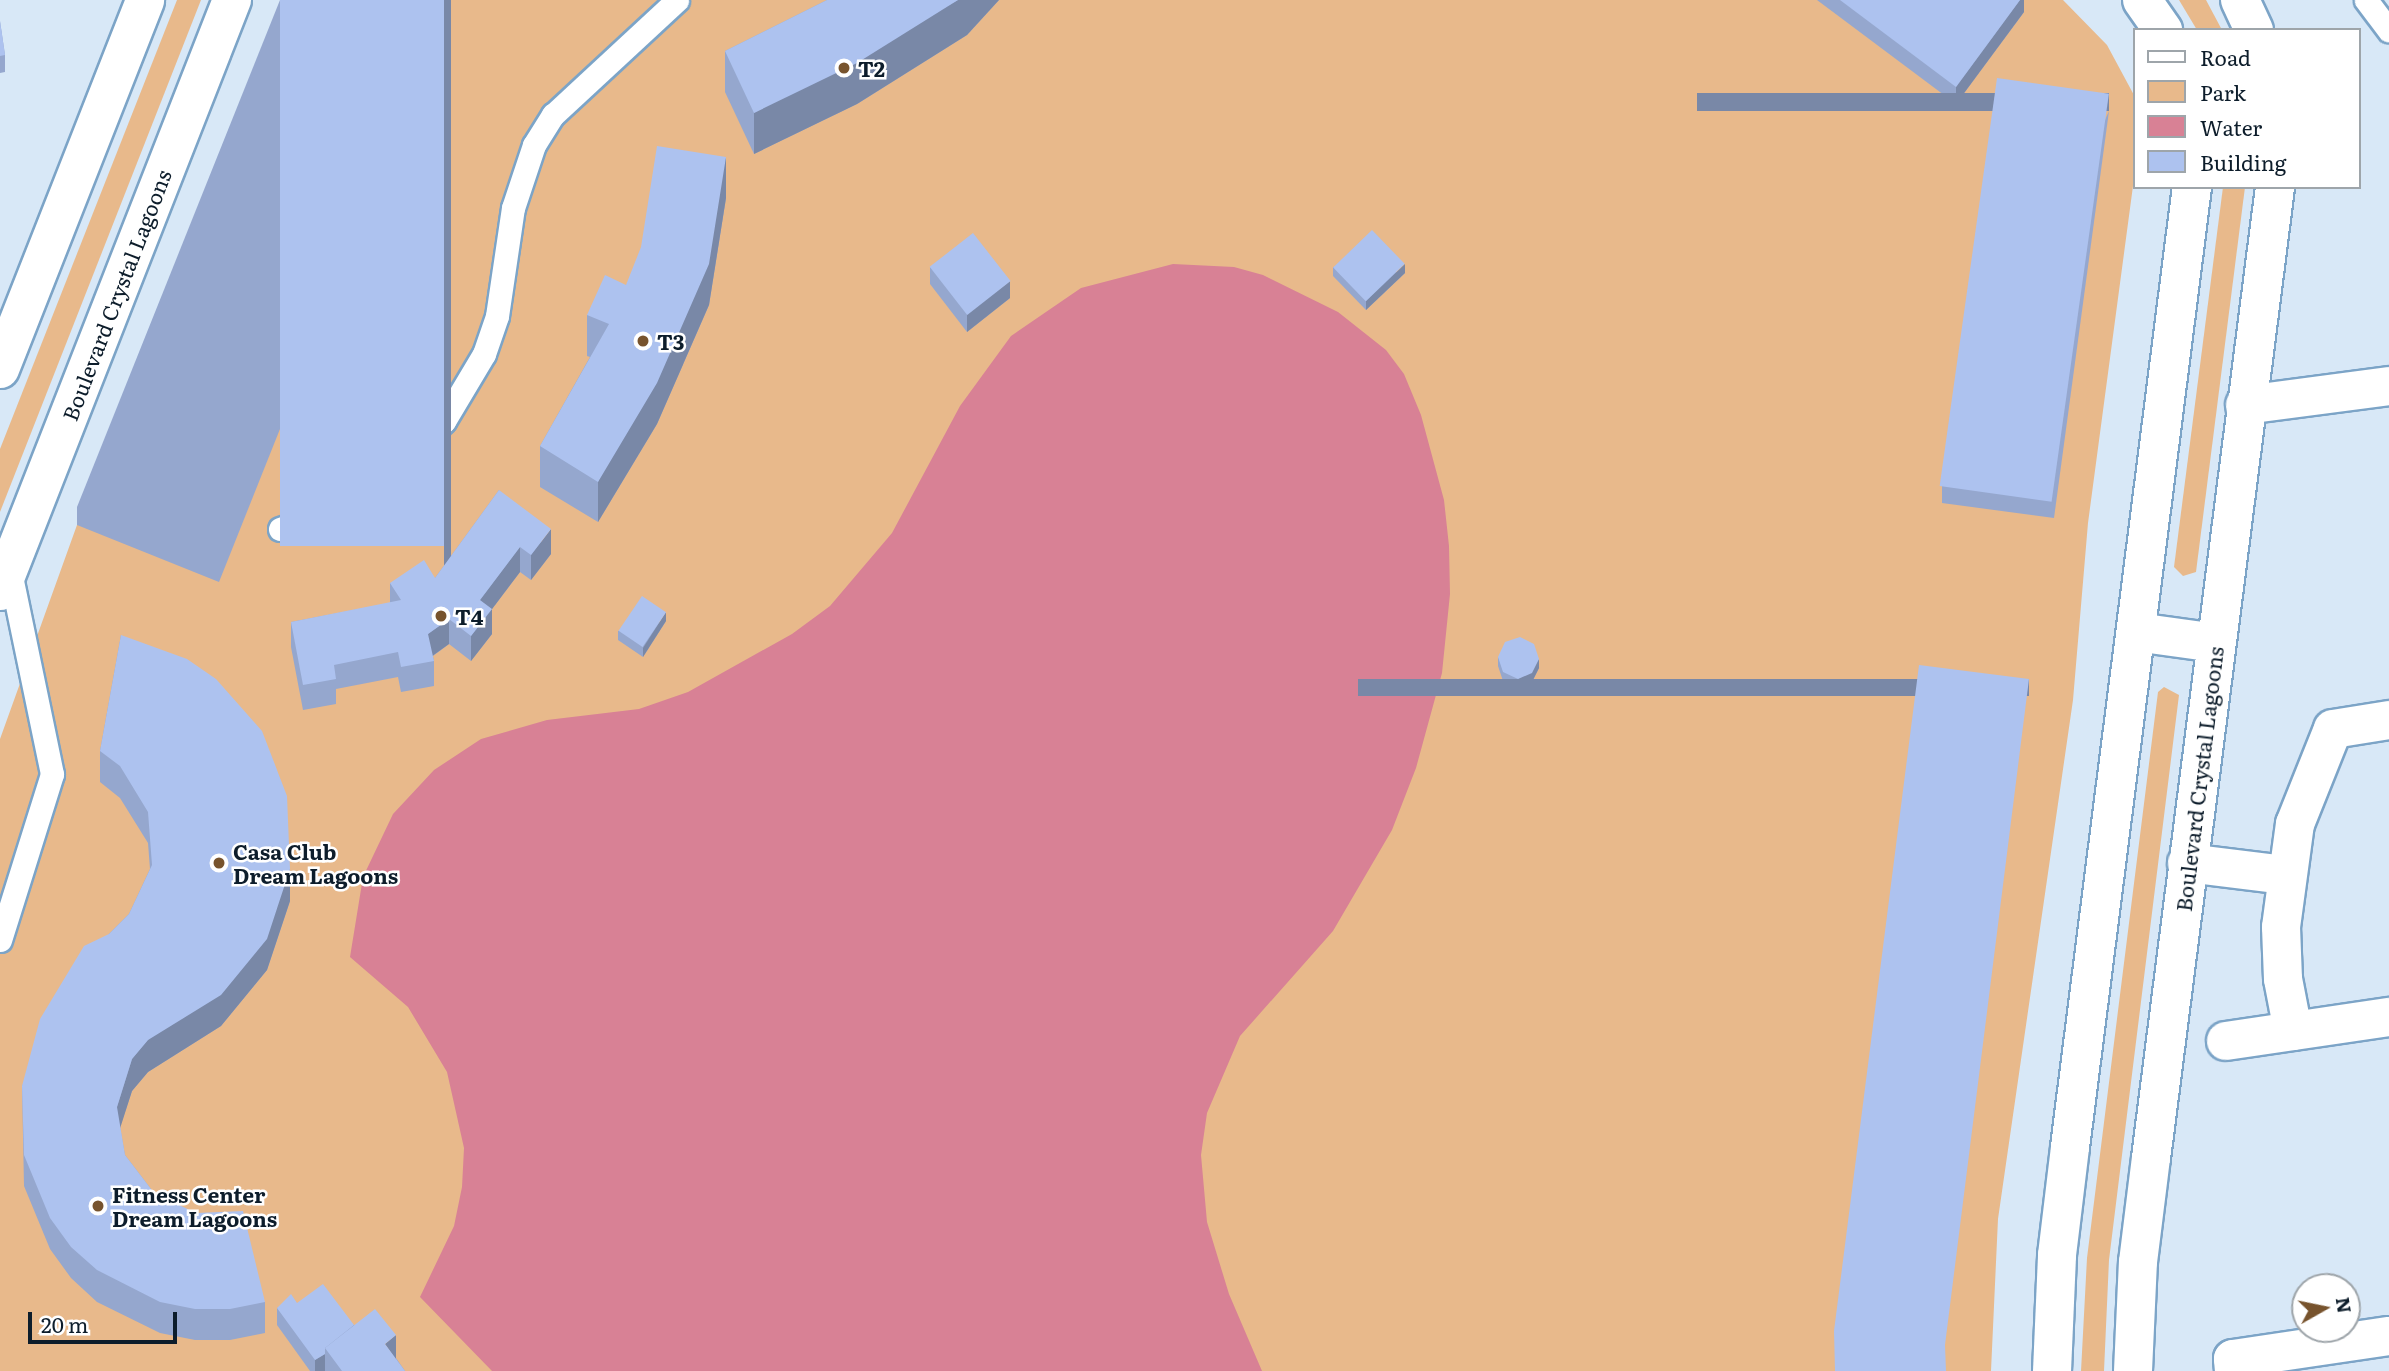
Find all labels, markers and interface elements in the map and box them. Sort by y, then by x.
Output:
legend [2134,28,2361,189]
text: Road [2200,41,2251,72]
place label: T2 [858,55,885,81]
marker: T2 [836,60,852,76]
text: Park [2200,76,2246,107]
text: Water [2200,111,2262,142]
text: Building [2200,146,2286,177]
street label: Boulevard Crystal Lagoons [56,166,176,424]
place label: T3 [657,328,684,354]
marker: T3 [635,333,651,349]
place label: T4 [455,603,483,629]
marker: T4 [433,608,449,624]
street label: Boulevard Crystal Lagoons [2170,645,2228,913]
place label: Casa Club Dream Lagoons [233,838,398,888]
marker: Casa Club Dream Lagoons [211,855,227,871]
place label: Fitness Center Dream Lagoons [112,1181,277,1231]
marker: Fitness Center Dream Lagoons [90,1198,106,1214]
north arrow [2291,1273,2361,1343]
text: N [2330,1295,2360,1315]
scale bar [32,1298,180,1342]
text: 20 m [41,1308,88,1339]

